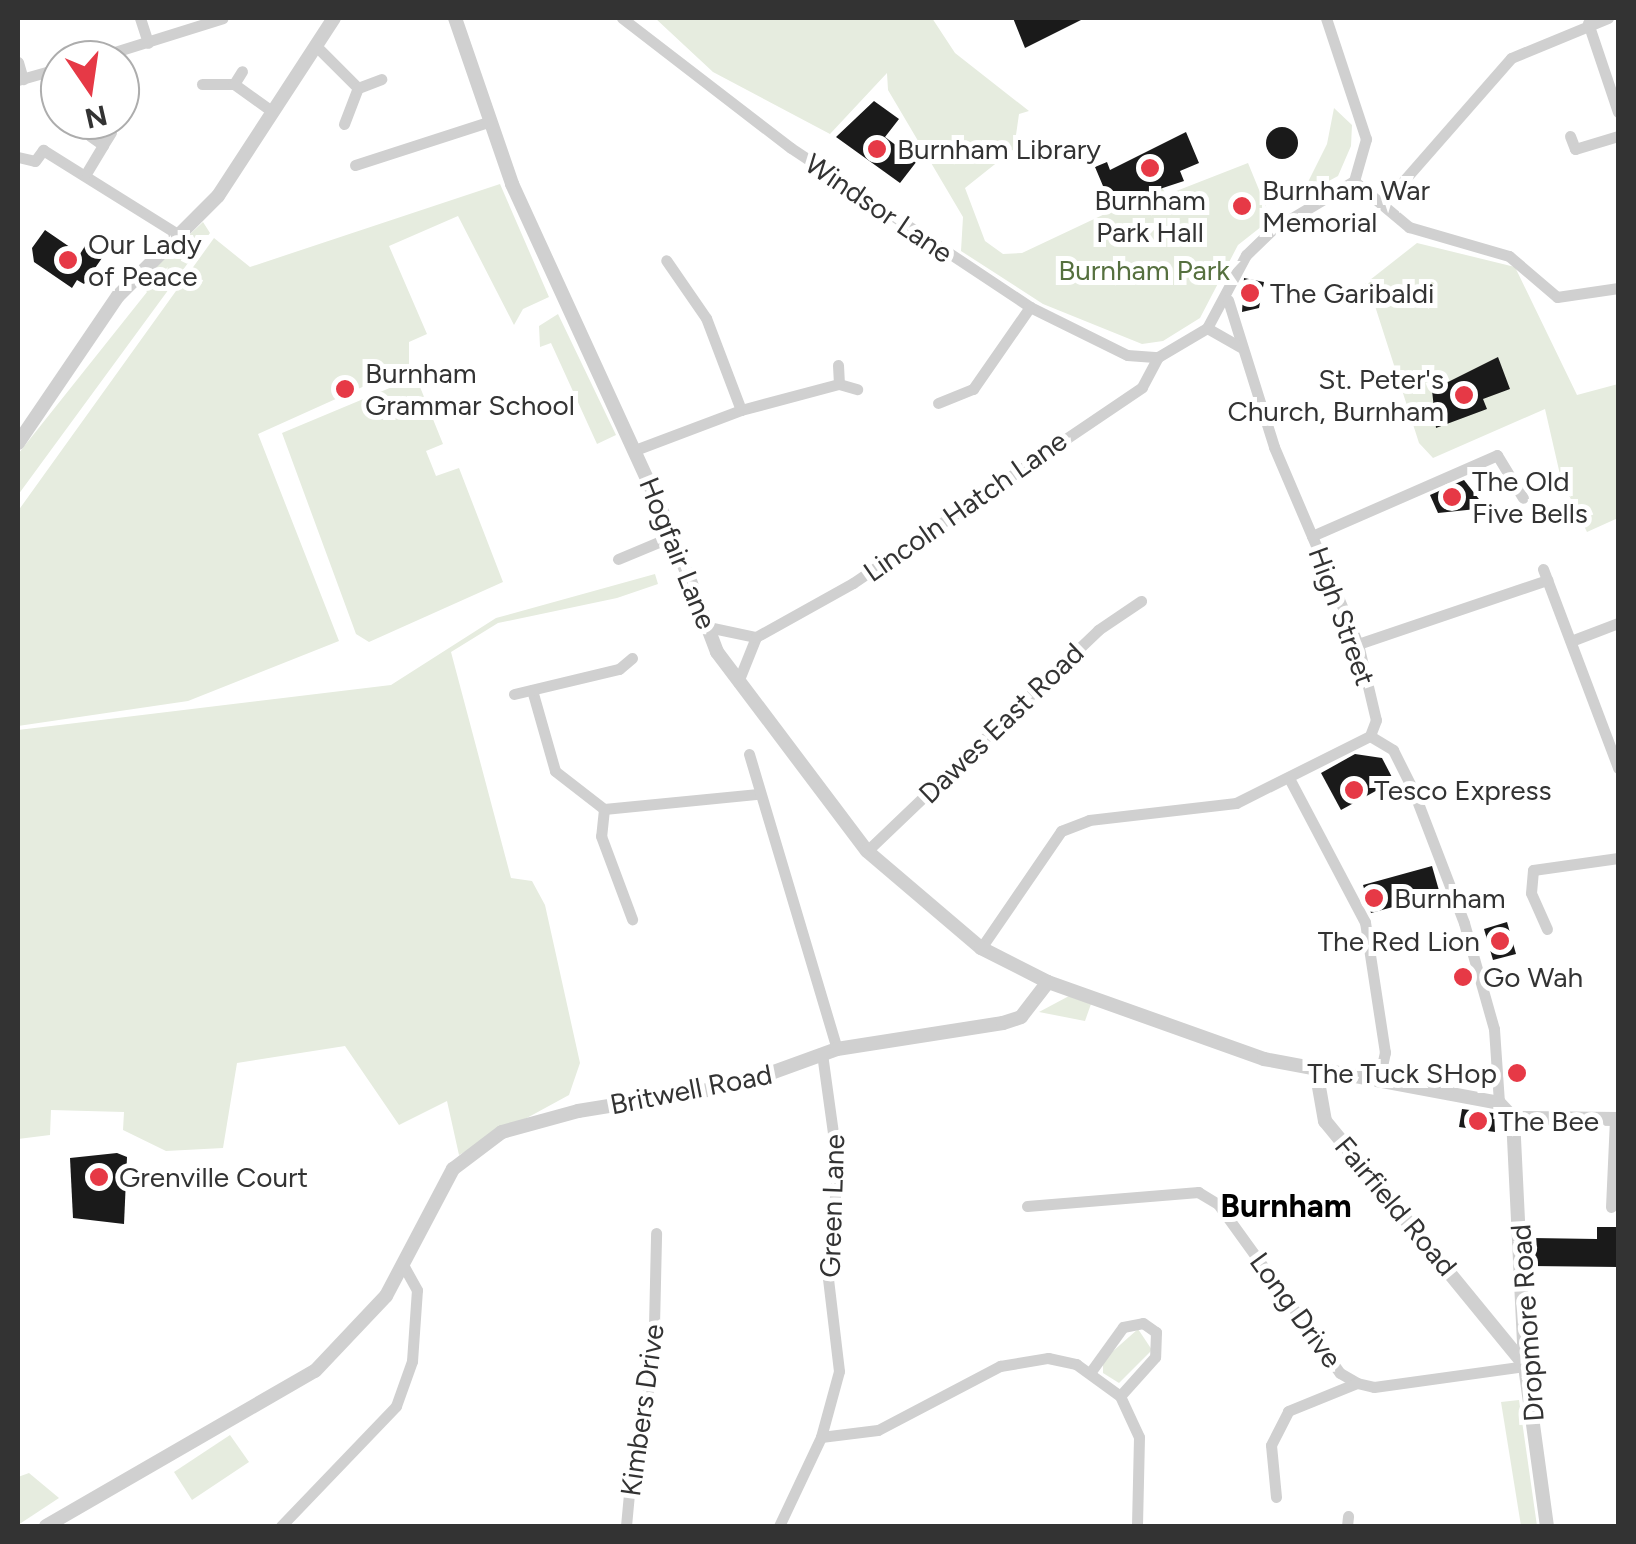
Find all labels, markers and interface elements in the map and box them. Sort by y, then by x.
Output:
north arrow [40,40,140,140]
text: N [82,98,111,136]
place label: Burnham Library [897,132,1101,166]
marker: Burnham Library [866,138,888,160]
street label: Windsor Lane [799,146,959,270]
marker: Burnham Park Hall [1139,157,1161,179]
place label: Burnham War Memorial [1262,173,1430,239]
place label: Burnham Park Hall [1094,183,1206,249]
marker: Burnham War Memorial [1231,195,1253,217]
place label: Our Lady of Peace [88,227,202,293]
marker: Our Lady of Peace [57,249,79,271]
park label: Burnham Park [1058,253,1230,287]
place label: The Garibaldi [1270,276,1435,310]
marker: The Garibaldi [1239,282,1261,304]
place label: Burnham Grammar School [365,356,575,422]
place label: St. Peter's Church, Burnham [1228,362,1444,428]
marker: Burnham Grammar School [334,378,356,400]
marker: St. Peter's Church, Burnham [1453,384,1475,406]
street label: Lincoln Hatch Lane [857,423,1073,589]
place label: The Old Five Bells [1472,464,1588,530]
street label: Hogfair Lane [632,472,724,634]
marker: The Old Five Bells [1441,486,1463,508]
street label: High Street [1301,542,1383,690]
street label: Dawes East Road [912,636,1090,810]
place label: Tesco Express [1374,773,1552,807]
marker: Tesco Express [1343,779,1365,801]
place label: Burnham [1394,881,1506,915]
marker: Burnham [1363,887,1385,909]
place label: The Red Lion [1318,924,1480,958]
marker: The Red Lion [1489,930,1511,952]
place label: Go Wah [1483,960,1583,994]
marker: Go Wah [1452,966,1474,988]
place label: The Tuck SHop [1307,1056,1497,1090]
street label: Britwell Road [607,1057,775,1121]
marker: The Tuck SHop [1506,1062,1528,1084]
place label: The Bee [1498,1104,1599,1138]
marker: The Bee [1467,1110,1489,1132]
street label: Fairfield Road [1328,1130,1464,1282]
street label: Green Lane [813,1134,851,1278]
place label: Grenville Court [119,1160,308,1194]
marker: Grenville Court [88,1166,110,1188]
district label: Burnham [1220,1187,1352,1225]
street label: Dropmore Road [1503,1223,1551,1423]
street label: Long Drive [1243,1246,1349,1374]
street label: Kimbers Drive [613,1322,671,1498]

